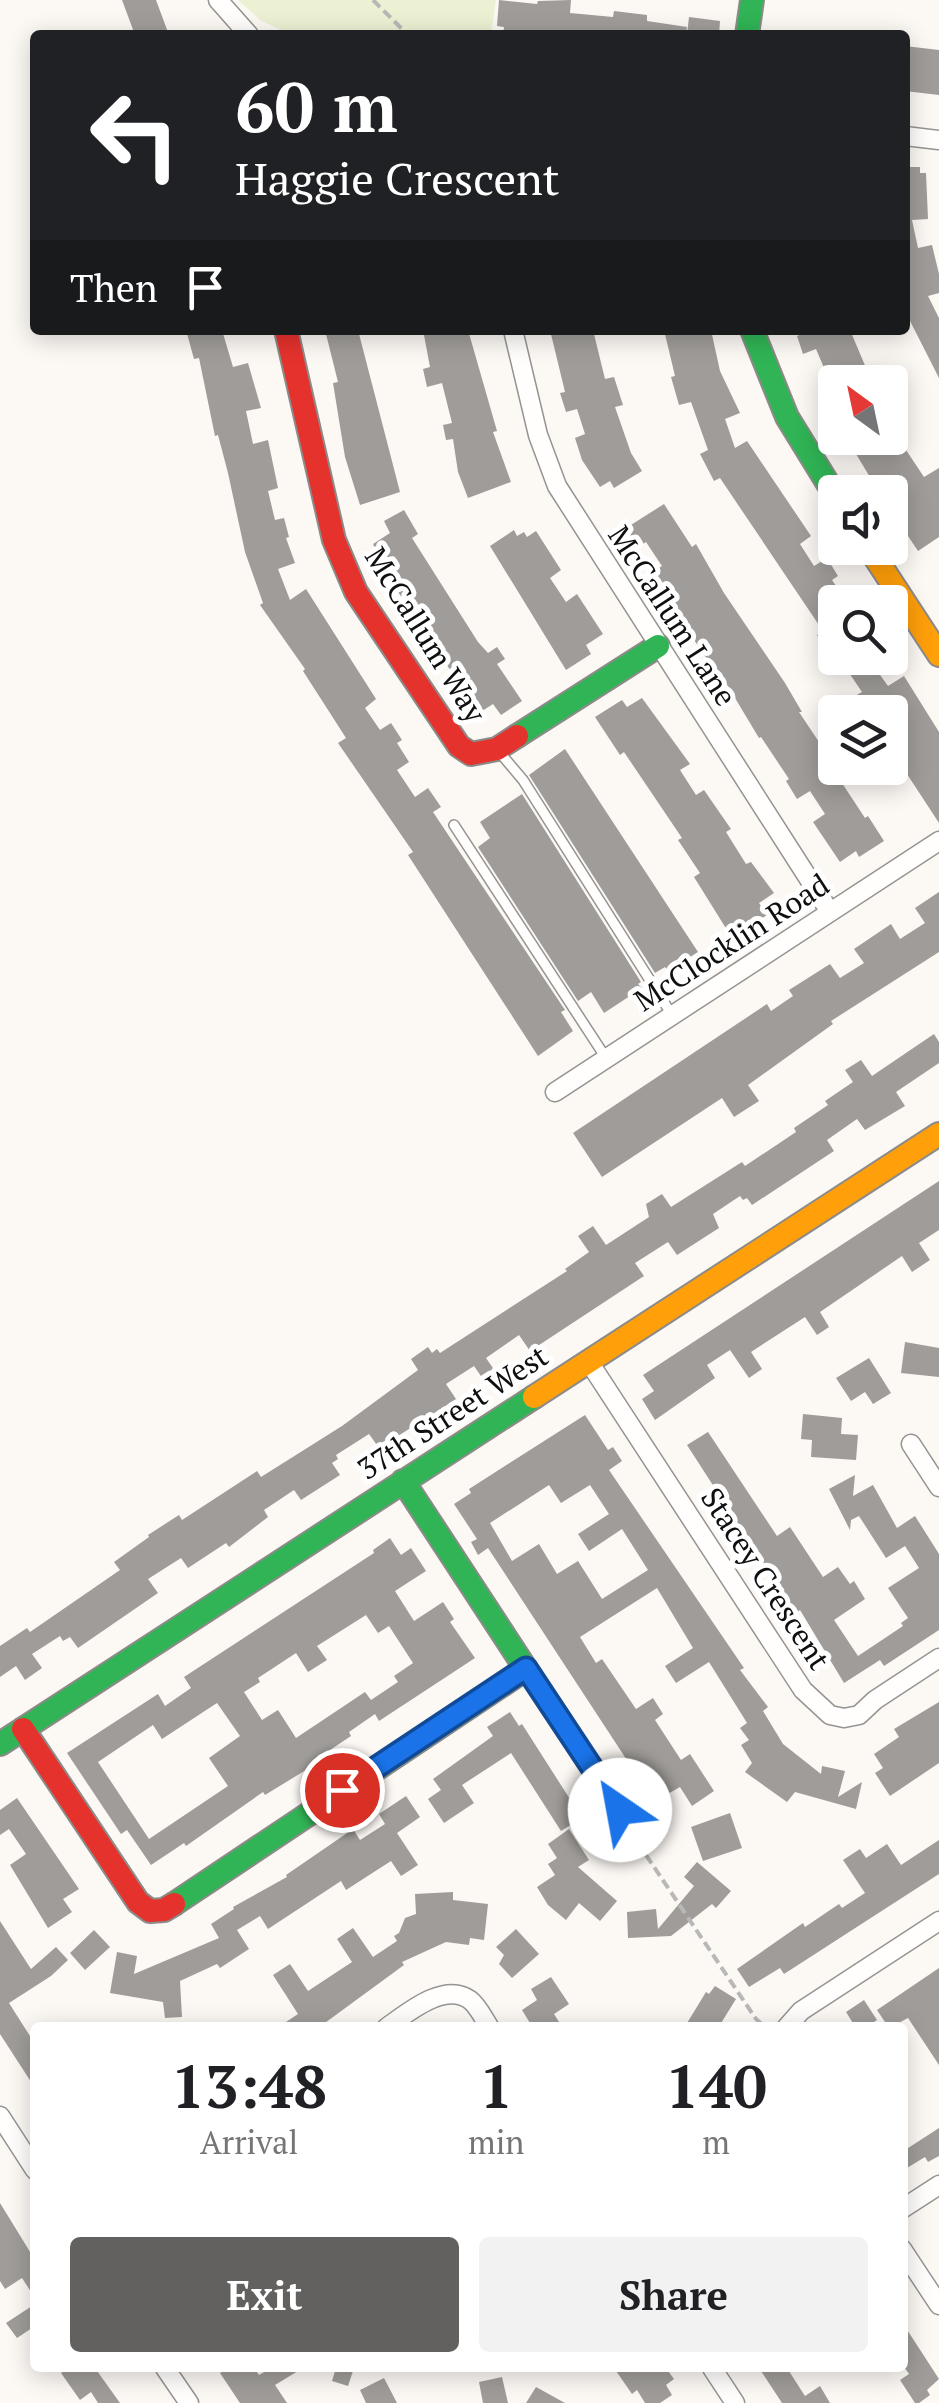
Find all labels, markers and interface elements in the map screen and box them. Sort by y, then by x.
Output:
text: 60 m [235,59,398,152]
icon: left [70,70,200,200]
text: Haggie Crescent [235,148,560,208]
icon: arrive [178,260,233,315]
text: Then [70,263,158,313]
north arrow [818,365,908,455]
map controls [818,365,908,785]
button: sound [818,475,908,565]
street label: McCallum Lane [600,518,746,713]
street label: McCallum Way [356,539,496,730]
button: search [818,585,908,675]
button: layers [818,695,908,785]
street label: McClocklin Road [626,864,836,1020]
street label: 37th Street West [350,1336,555,1489]
street label: Stacey Crescent [692,1480,840,1677]
pin [300,1748,385,1833]
position arrow [568,1758,672,1862]
icon: arrive [315,1763,370,1818]
text: 13:48 [171,2046,327,2125]
text: 1 [479,2046,513,2125]
text: 140 [665,2046,767,2125]
text: Arrival [200,2121,298,2163]
text: min [468,2121,524,2163]
text: m [702,2121,730,2163]
button: Exit [70,2237,459,2352]
button: Share [479,2237,868,2352]

